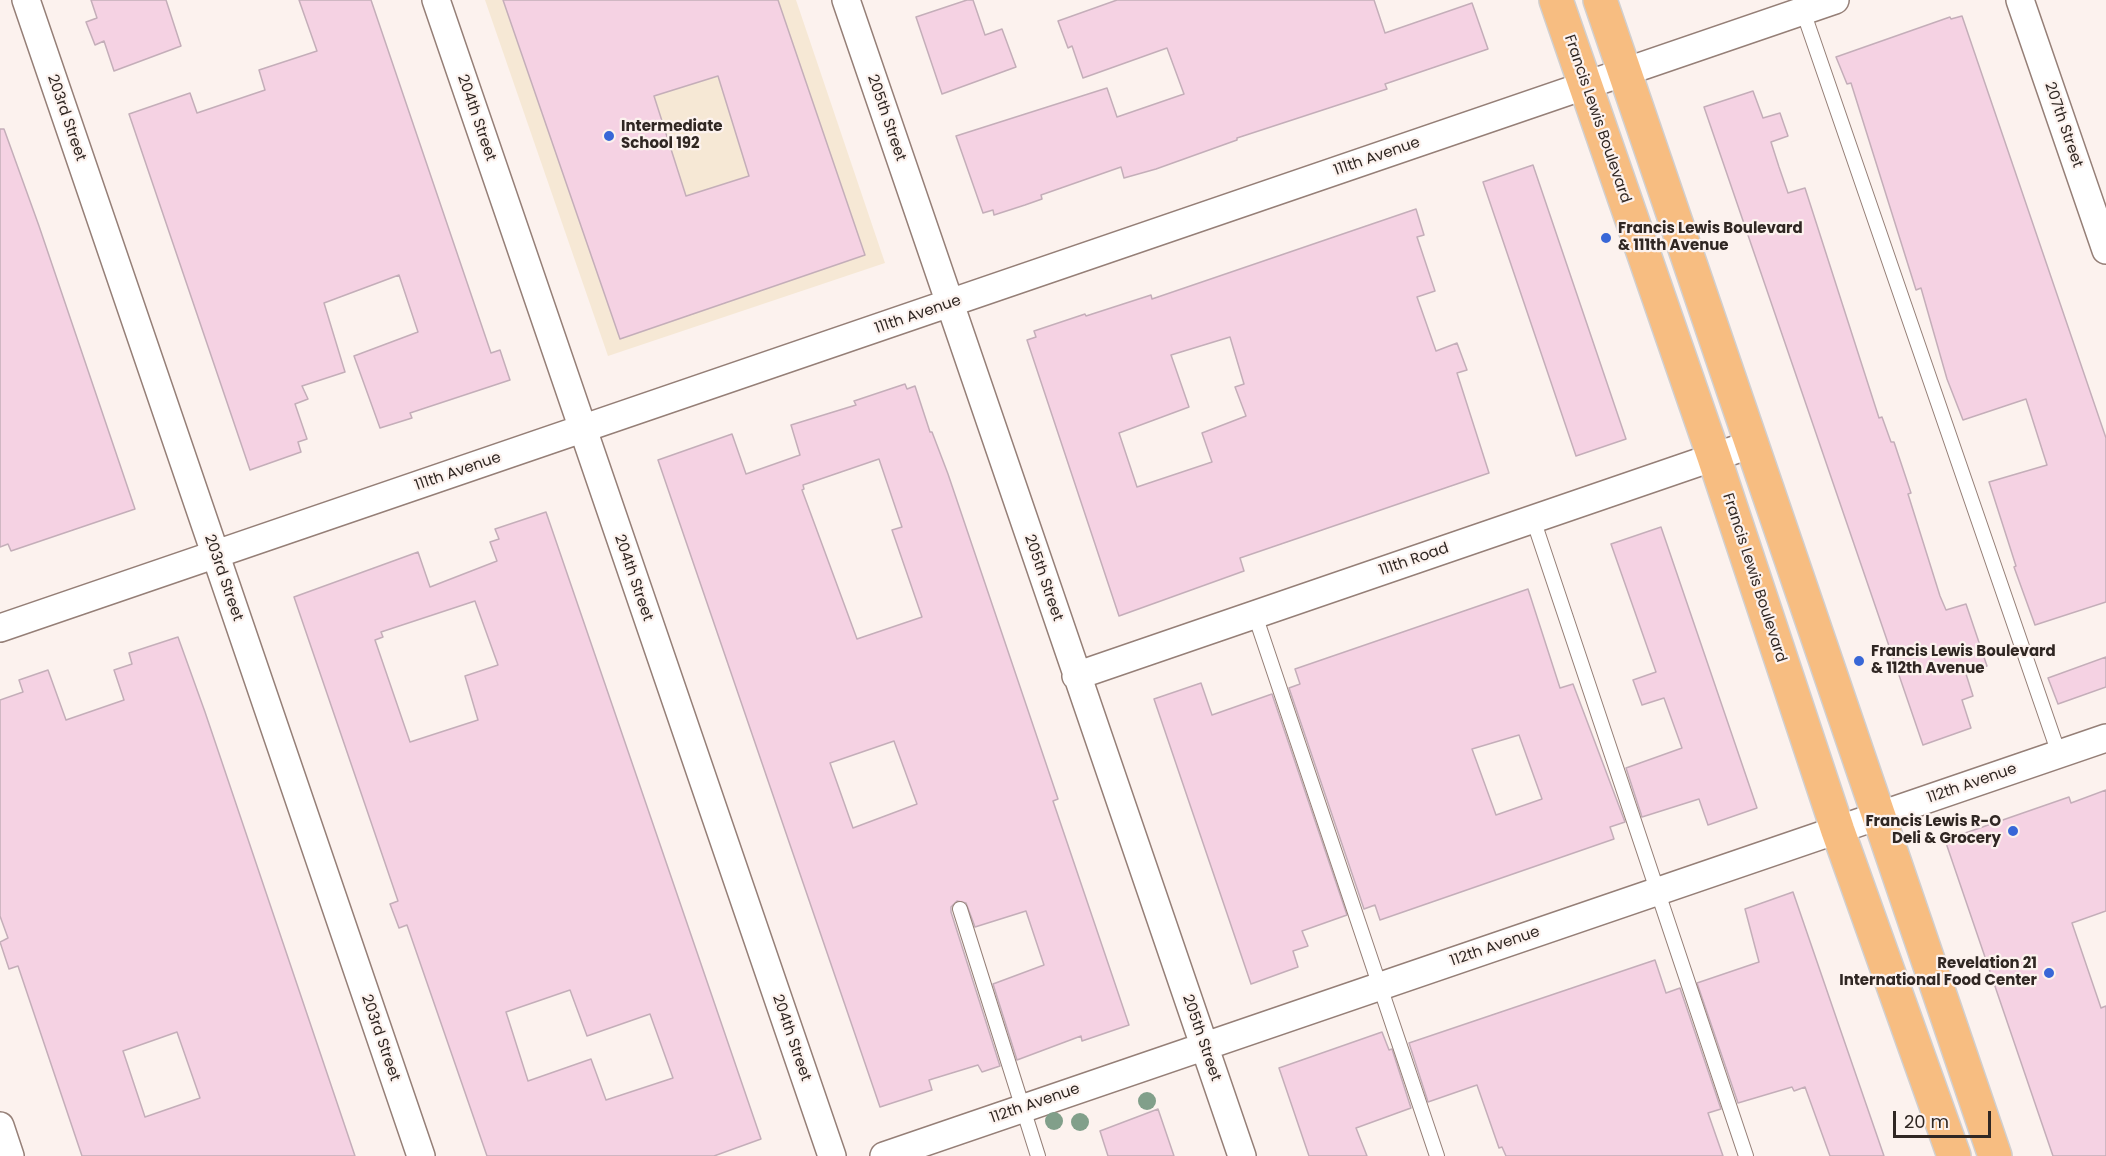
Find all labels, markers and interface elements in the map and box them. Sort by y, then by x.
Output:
street label: Francis Lewis Boulevard [1560,32,1634,206]
street label: 203rd Street [43,72,89,164]
street label: 204th Street [453,72,499,164]
street label: 205th Street [863,72,909,164]
street label: 207th Street [2040,80,2086,170]
place label: Intermediate School 192 [621,118,723,153]
marker: Intermediate School 192 [602,129,616,143]
street label: 111th Avenue [1332,134,1422,180]
place label: Francis Lewis Boulevard & 111th Avenue [1618,220,1803,255]
marker: Francis Lewis Boulevard & 111th Avenue [1599,231,1613,245]
street label: 111th Avenue [873,292,963,338]
street label: 111th Avenue [413,449,503,495]
street label: Francis Lewis Boulevard [1718,491,1790,665]
street label: 203rd Street [200,532,246,624]
street label: 204th Street [610,532,656,624]
street label: 205th Street [1020,532,1066,624]
street label: 111th Road [1377,540,1451,580]
place label: Francis Lewis Boulevard & 112th Avenue [1871,643,2056,678]
marker: Francis Lewis Boulevard & 112th Avenue [1852,654,1866,668]
street label: 112th Avenue [1925,760,2019,808]
place label: Francis Lewis R-O Deli & Grocery [1865,813,2001,848]
marker: Francis Lewis R-O Deli & Grocery [2006,824,2020,838]
street label: 112th Avenue [1448,923,1542,971]
place label: Revelation 21 International Food Center [1839,955,2037,990]
marker: Revelation 21 International Food Center [2042,966,2056,980]
street label: 203rd Street [357,992,403,1084]
street label: 204th Street [768,992,814,1084]
street label: 205th Street [1178,992,1224,1084]
street label: 112th Avenue [988,1080,1082,1128]
scale bar [1896,1099,1994,1137]
text: 20 m [1904,1109,1949,1134]

